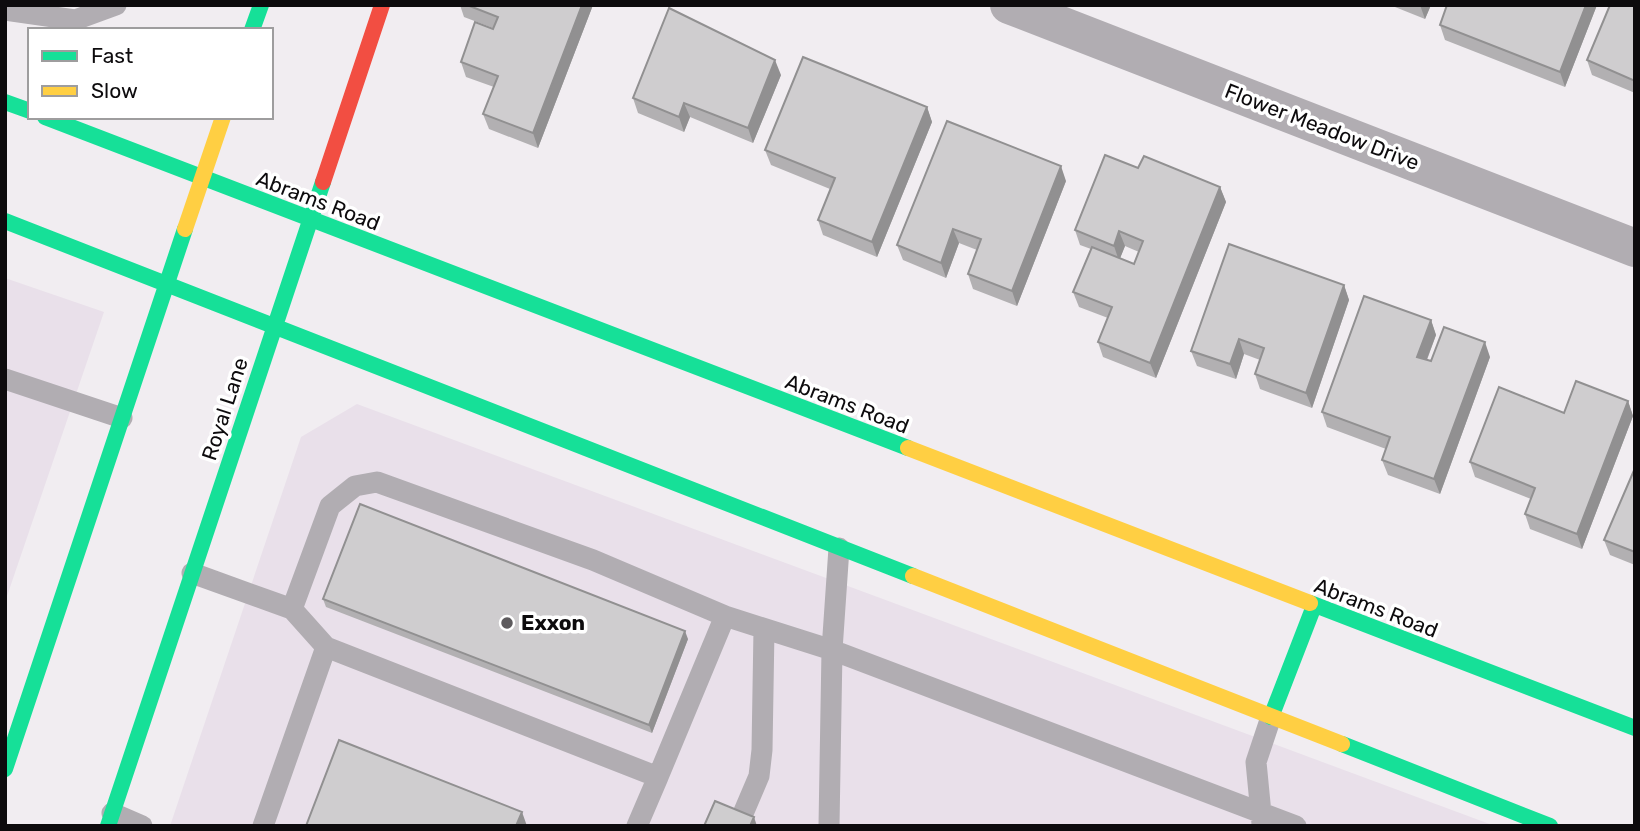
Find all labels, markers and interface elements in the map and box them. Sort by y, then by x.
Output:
legend [28,28,273,119]
text: Fast [91,43,133,68]
text: Slow [91,78,138,103]
street label: Flower Meadow Drive [1221,78,1423,175]
street label: Abrams Road [253,166,383,236]
street label: Royal Lane [196,354,253,463]
street label: Abrams Road [782,369,912,439]
street label: Abrams Road [1311,573,1441,643]
place label: Exxon [521,610,585,635]
marker: Exxon [499,615,515,631]

